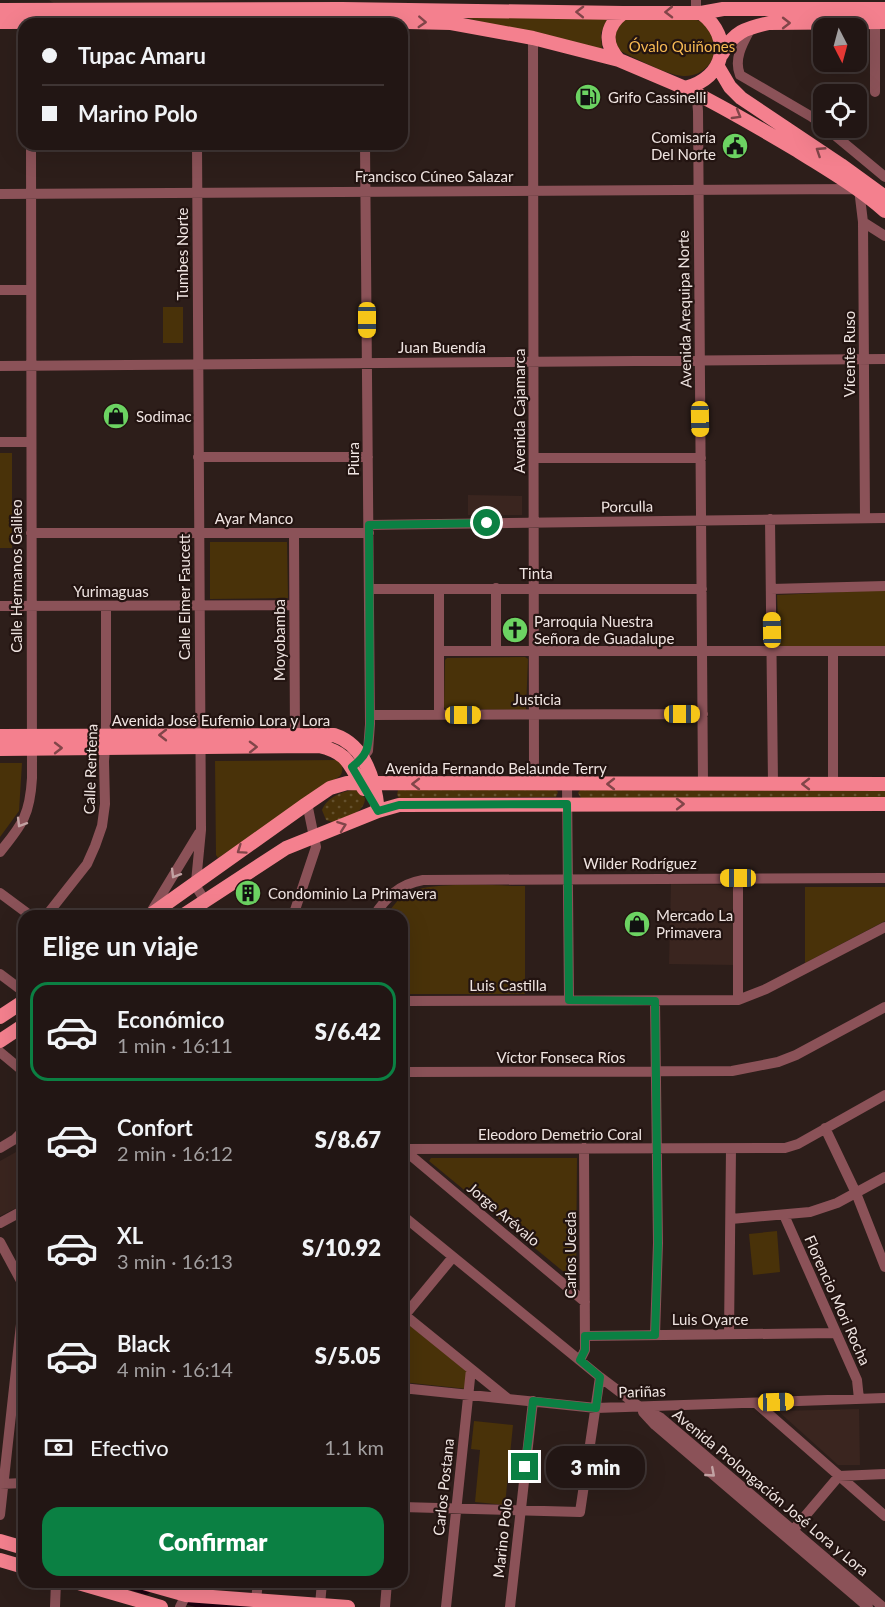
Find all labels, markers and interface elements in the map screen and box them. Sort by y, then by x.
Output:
one-way arrow [575,6,584,18]
one-way arrow [665,6,674,18]
one-way arrow [418,15,427,28]
one-way arrow [782,17,791,29]
north arrow [813,18,867,72]
map controls [813,18,867,138]
park label: Óvalo Quiñones [629,37,735,55]
text: Tupac Amaru [78,42,206,69]
fuel station icon: Grifo Cassinelli [573,82,603,112]
button: locate [813,84,867,138]
place label: Grifo Cassinelli [608,88,706,106]
text: Marino Polo [78,100,198,127]
one-way arrow [731,108,741,119]
place label: Comisaría Del Norte [651,128,716,163]
public building icon: Comisaría Del Norte [720,131,750,161]
one-way arrow [816,147,827,158]
street label: Francisco Cúneo Salazar [355,167,514,185]
street label: Tumbes Norte [173,207,191,301]
street label: Avenida Arequipa Norte [674,230,694,388]
car [358,302,376,338]
street label: Vicente Ruso [840,311,858,397]
street label: Juan Buendía [398,338,486,356]
street label: Avenida Cajamarca [510,349,528,473]
shop icon: Sodimac [101,401,131,431]
car [691,401,709,437]
place label: Sodimac [136,407,192,425]
street label: Piura [344,442,362,476]
street label: Porculla [601,497,653,515]
street label: Calle Hermanos Galileo [7,499,25,653]
street label: Ayar Manco [215,509,293,527]
route start [473,509,500,536]
street label: Calle Elmer Faucett [175,533,193,660]
street label: Tinta [519,564,553,582]
street label: Yurimaguas [73,582,149,600]
street label: Moyobamba [270,599,288,681]
place label: Parroquia Nuestra Señora de Guadalupe [534,612,674,647]
car [763,612,781,648]
church icon: Parroquia Nuestra Señora de Guadalupe [500,615,530,645]
street label: Justicia [513,690,561,708]
car [664,705,700,723]
car [445,706,481,724]
street label: Avenida José Eufemio Lora y Lora [112,711,330,729]
street label: Calle Rentena [79,723,101,815]
one-way arrow [158,729,167,742]
one-way arrow [249,741,258,754]
one-way arrow [54,742,63,754]
street label: Avenida Fernando Belaunde Terry [385,759,607,777]
one-way arrow [411,778,420,790]
one-way arrow [606,778,615,790]
one-way arrow [801,778,810,790]
one-way arrow [675,798,684,810]
one-way arrow [17,817,28,827]
one-way arrow [336,820,346,833]
one-way arrow [236,843,247,854]
street label: Wilder Rodríguez [583,854,697,872]
one-way arrow [171,868,183,878]
car [720,869,756,887]
building icon: Condominio La Primavera [233,878,263,908]
place label: Condominio La Primavera [268,884,437,902]
place label: Mercado La Primavera [656,906,733,941]
shop icon: Mercado La Primavera [622,909,652,939]
text: Elige un viaje [42,929,199,962]
street label: Luis Castilla [469,976,547,994]
icon: car [45,1005,99,1059]
text: Económico [117,1006,224,1033]
text: S/6.42 [315,1018,381,1045]
text: 1 min · 16:11 [117,1033,233,1057]
street label: Víctor Fonseca Ríos [497,1048,625,1066]
icon: car [45,1113,99,1167]
text: Confort [117,1114,193,1141]
street label: Eleodoro Demetrio Coral [478,1125,642,1143]
text: S/8.67 [315,1126,381,1153]
text: 2 min · 16:12 [117,1141,233,1165]
street label: Jorge Arévalo [464,1179,544,1249]
street label: Carlos Uceda [561,1212,579,1298]
icon: car [45,1221,99,1275]
text: XL [117,1222,143,1249]
street label: Florencio Mori Rocha [801,1232,875,1368]
text: S/10.92 [302,1234,381,1261]
text: 3 min · 16:13 [117,1249,233,1273]
street label: Luis Oyarce [672,1310,748,1328]
icon: car [45,1329,99,1383]
text: Black [117,1330,170,1357]
text: S/5.05 [315,1342,381,1369]
text: 4 min · 16:14 [117,1357,233,1381]
street label: Pariñas [618,1381,666,1401]
car [758,1392,794,1412]
street label: Avenida Prolongación José Lora y Lora [669,1405,873,1579]
icon: cash [42,1431,75,1464]
text: Efectivo [90,1434,169,1461]
text: 1.1 km [324,1435,384,1459]
street label: Carlos Postana [429,1438,457,1536]
callout: 3 min [546,1446,645,1488]
route end [511,1453,538,1480]
text: 3 min [571,1455,620,1479]
one-way arrow [704,1465,715,1476]
street label: Marino Polo [489,1497,515,1579]
button: Confirmar [42,1507,384,1576]

